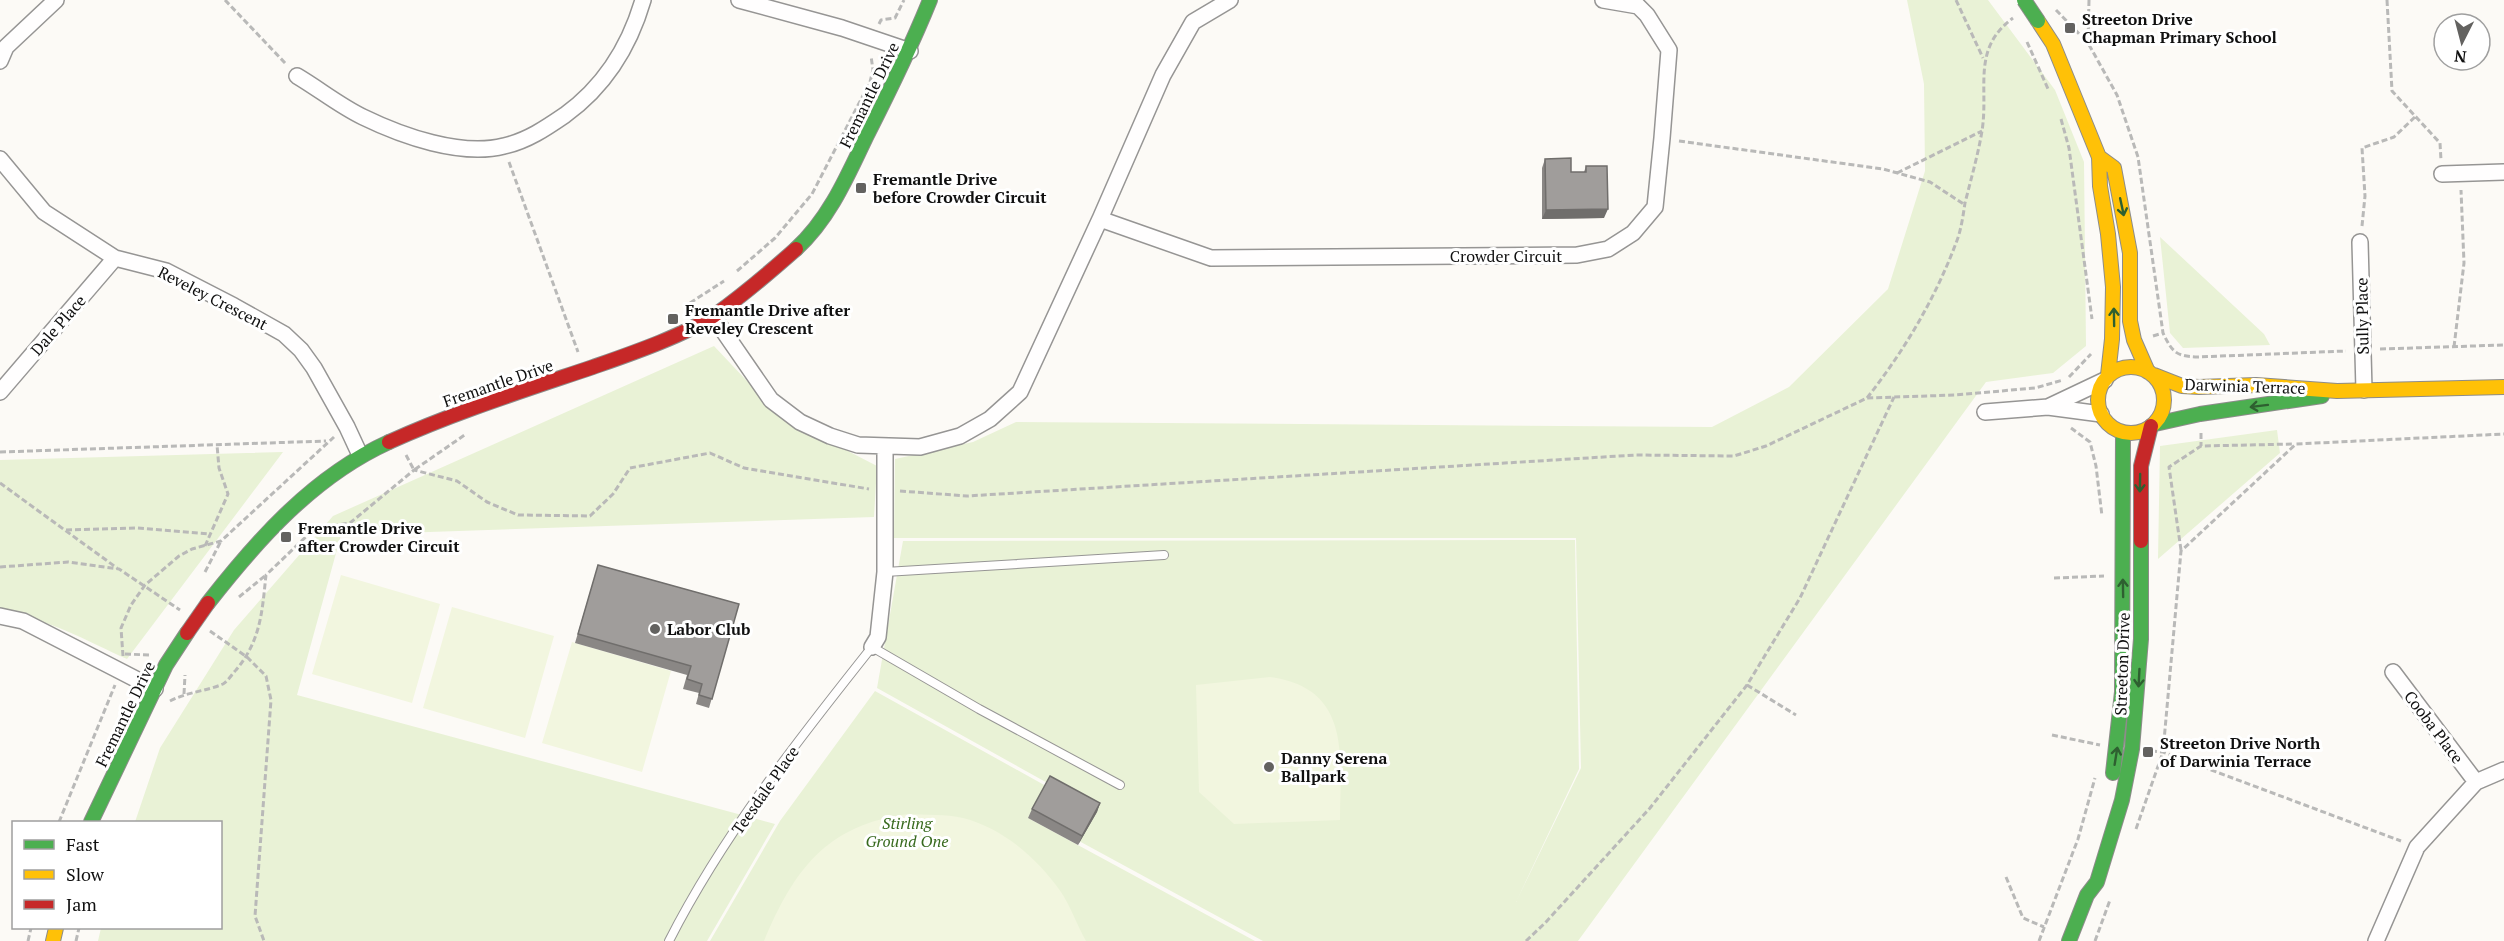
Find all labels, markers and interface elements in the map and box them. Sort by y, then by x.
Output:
place label: Streeton Drive Chapman Primary School [2082,8,2277,48]
north arrow [2432,12,2492,72]
marker: Streeton Drive Chapman Primary School [2063,21,2077,35]
street label: Fremantle Drive [834,38,904,152]
text: N [2453,45,2468,68]
place label: Fremantle Drive before Crowder Circuit [872,168,1047,208]
marker: Fremantle Drive before Crowder Circuit [854,181,868,195]
one-way arrow [2117,197,2128,217]
street label: Crowder Circuit [1450,245,1562,267]
street label: Reveley Crescent [154,261,272,335]
street label: Sully Place [2350,277,2374,355]
street label: Dale Place [25,290,91,360]
place label: Fremantle Drive after Reveley Crescent [685,299,850,339]
one-way arrow [2108,308,2120,328]
marker: Fremantle Drive after Reveley Crescent [666,312,680,326]
street label: Fremantle Drive [440,354,556,412]
street label: Darwinia Terrace [2184,373,2306,399]
one-way arrow [2250,401,2270,412]
one-way arrow [2134,473,2146,493]
place label: Fremantle Drive after Crowder Circuit [298,517,460,557]
marker: Fremantle Drive after Crowder Circuit [279,530,293,544]
one-way arrow [2117,579,2129,599]
street label: Streeton Drive [2109,612,2135,716]
place label: Labor Club [667,618,750,640]
marker: Labor Club [648,622,662,636]
street label: Fremantle Drive [90,657,160,771]
one-way arrow [2133,668,2144,688]
street label: Cooba Place [2399,686,2469,768]
place label: Streeton Drive North of Darwinia Terrace [2160,732,2321,772]
street label: Teesdale Place [726,741,804,839]
marker: Streeton Drive North of Darwinia Terrace [2141,745,2155,759]
place label: Danny Serena Ballpark [1281,747,1387,787]
one-way arrow [2111,747,2122,767]
marker: Danny Serena Ballpark [1262,760,1276,774]
park label: Stirling Ground One [865,812,949,852]
legend [12,821,222,929]
text: Fast [66,832,100,856]
text: Slow [66,862,105,886]
text: Jam [66,892,97,916]

